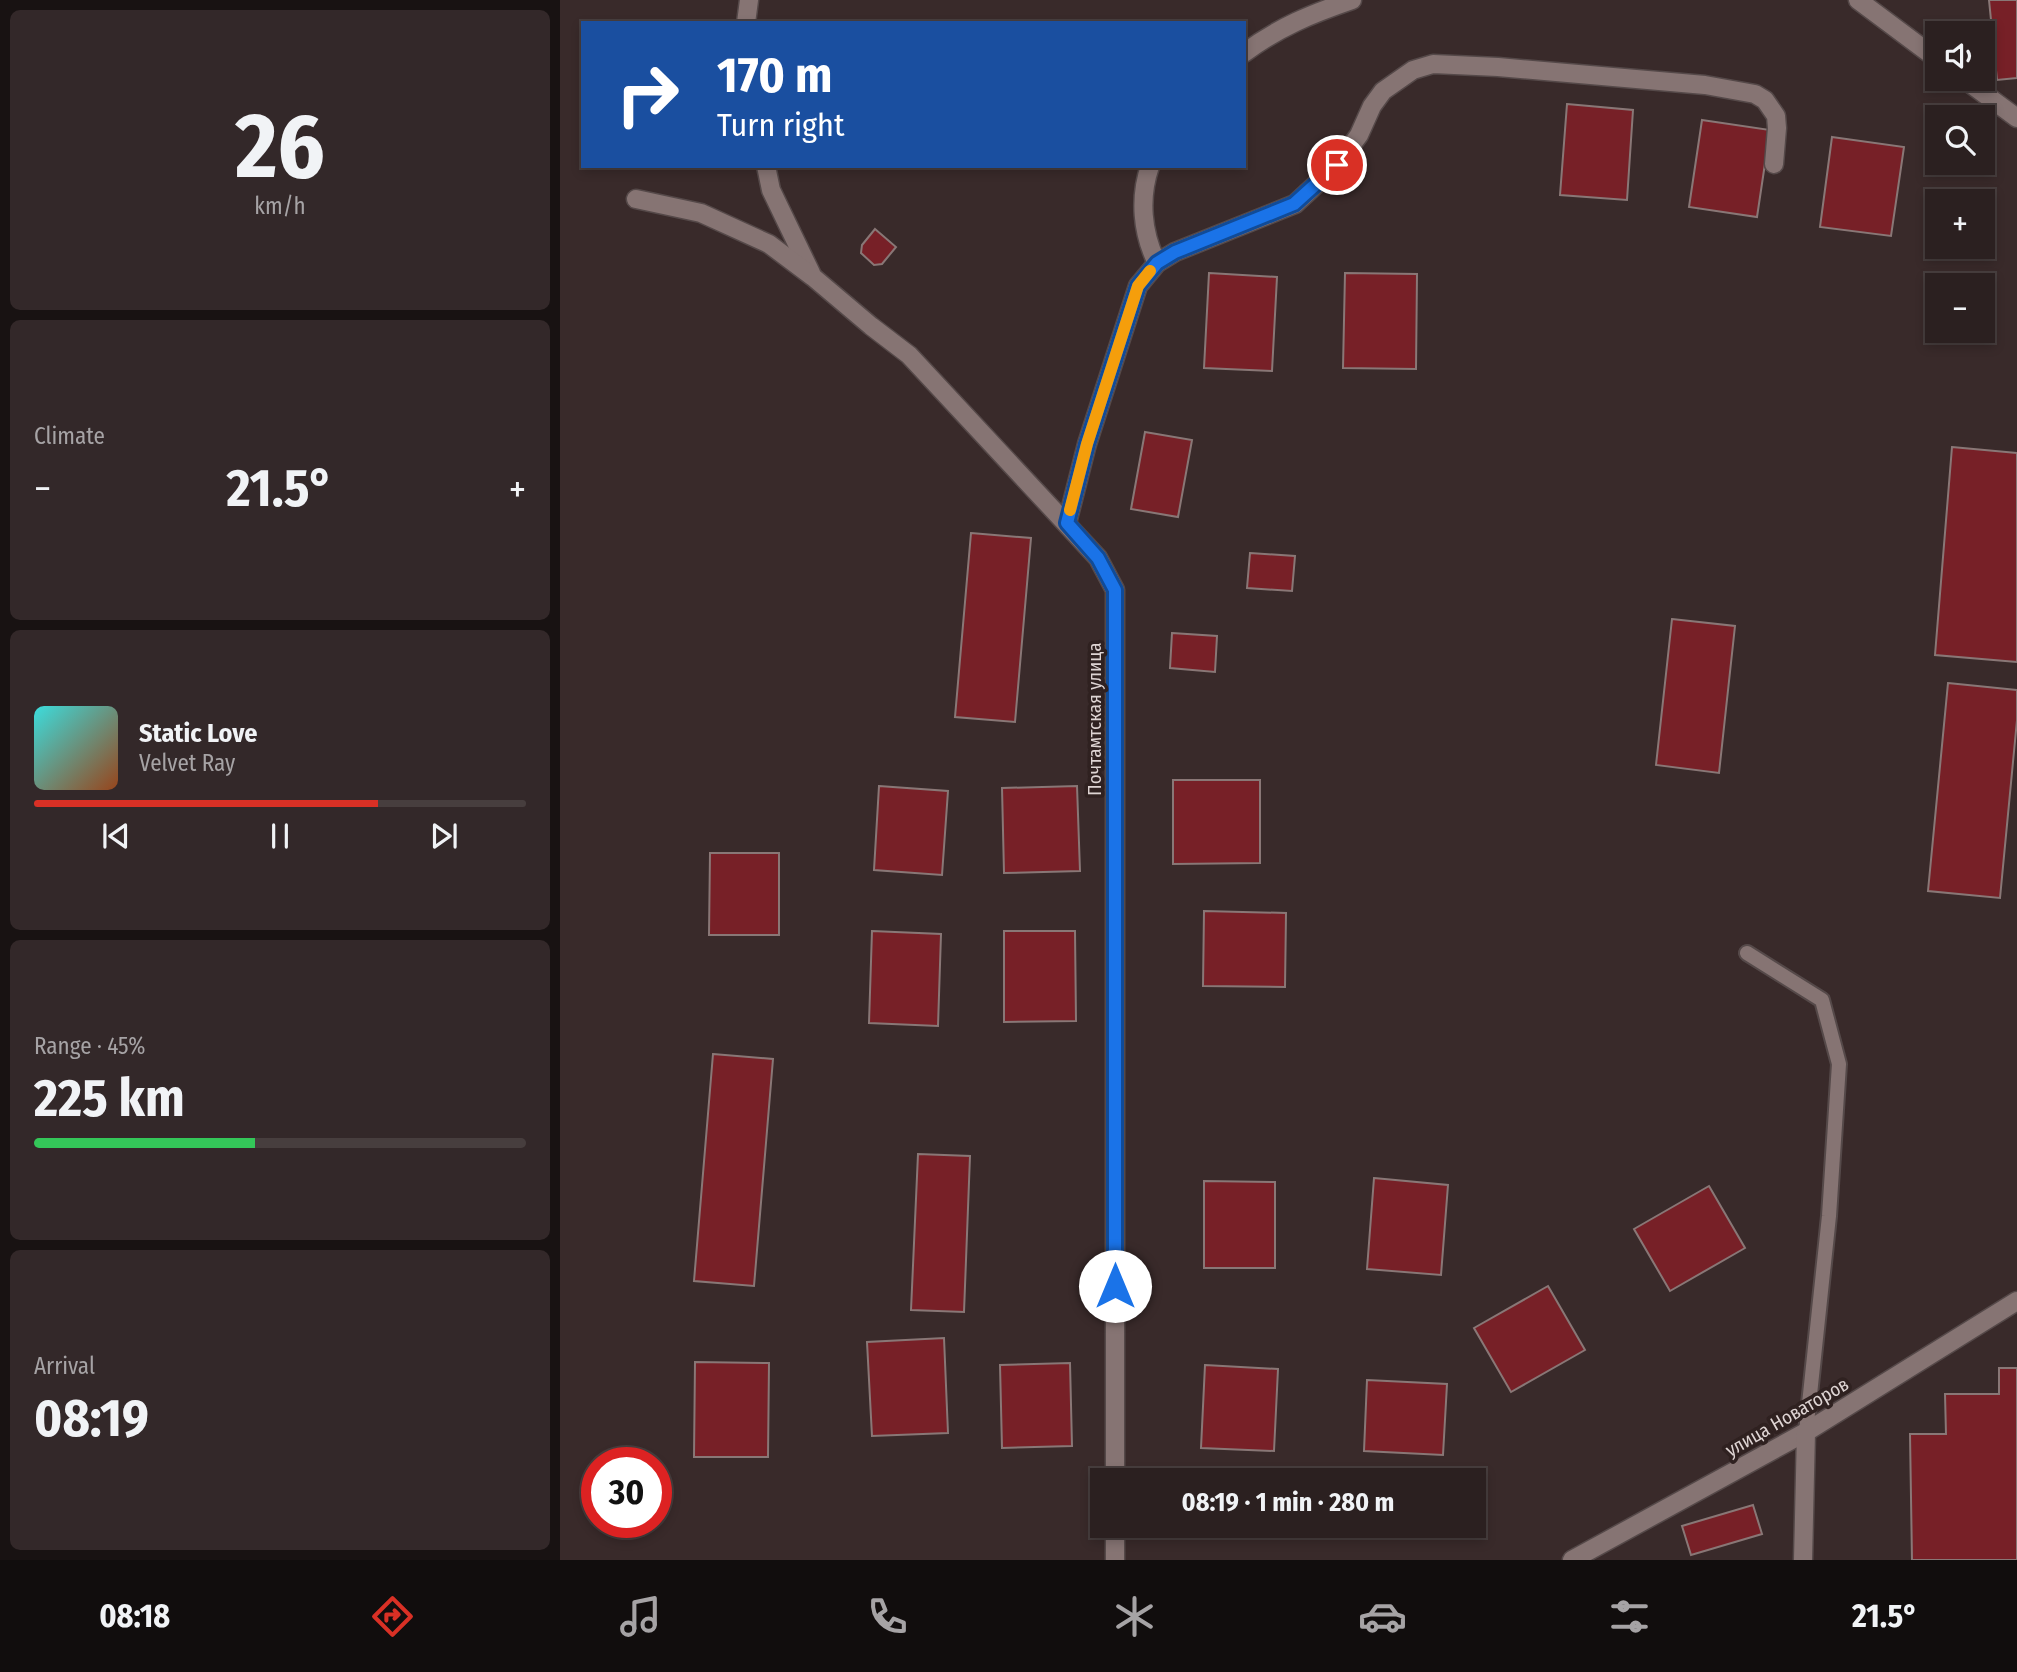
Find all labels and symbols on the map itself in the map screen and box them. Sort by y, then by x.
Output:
pin [1307,135,1367,195]
street label: Почтамтская улица [1083,642,1106,796]
position arrow [1078,1249,1152,1323]
street label: улица Новаторов [1721,1372,1853,1462]
speed limit sign: 30 [581,1447,672,1538]

